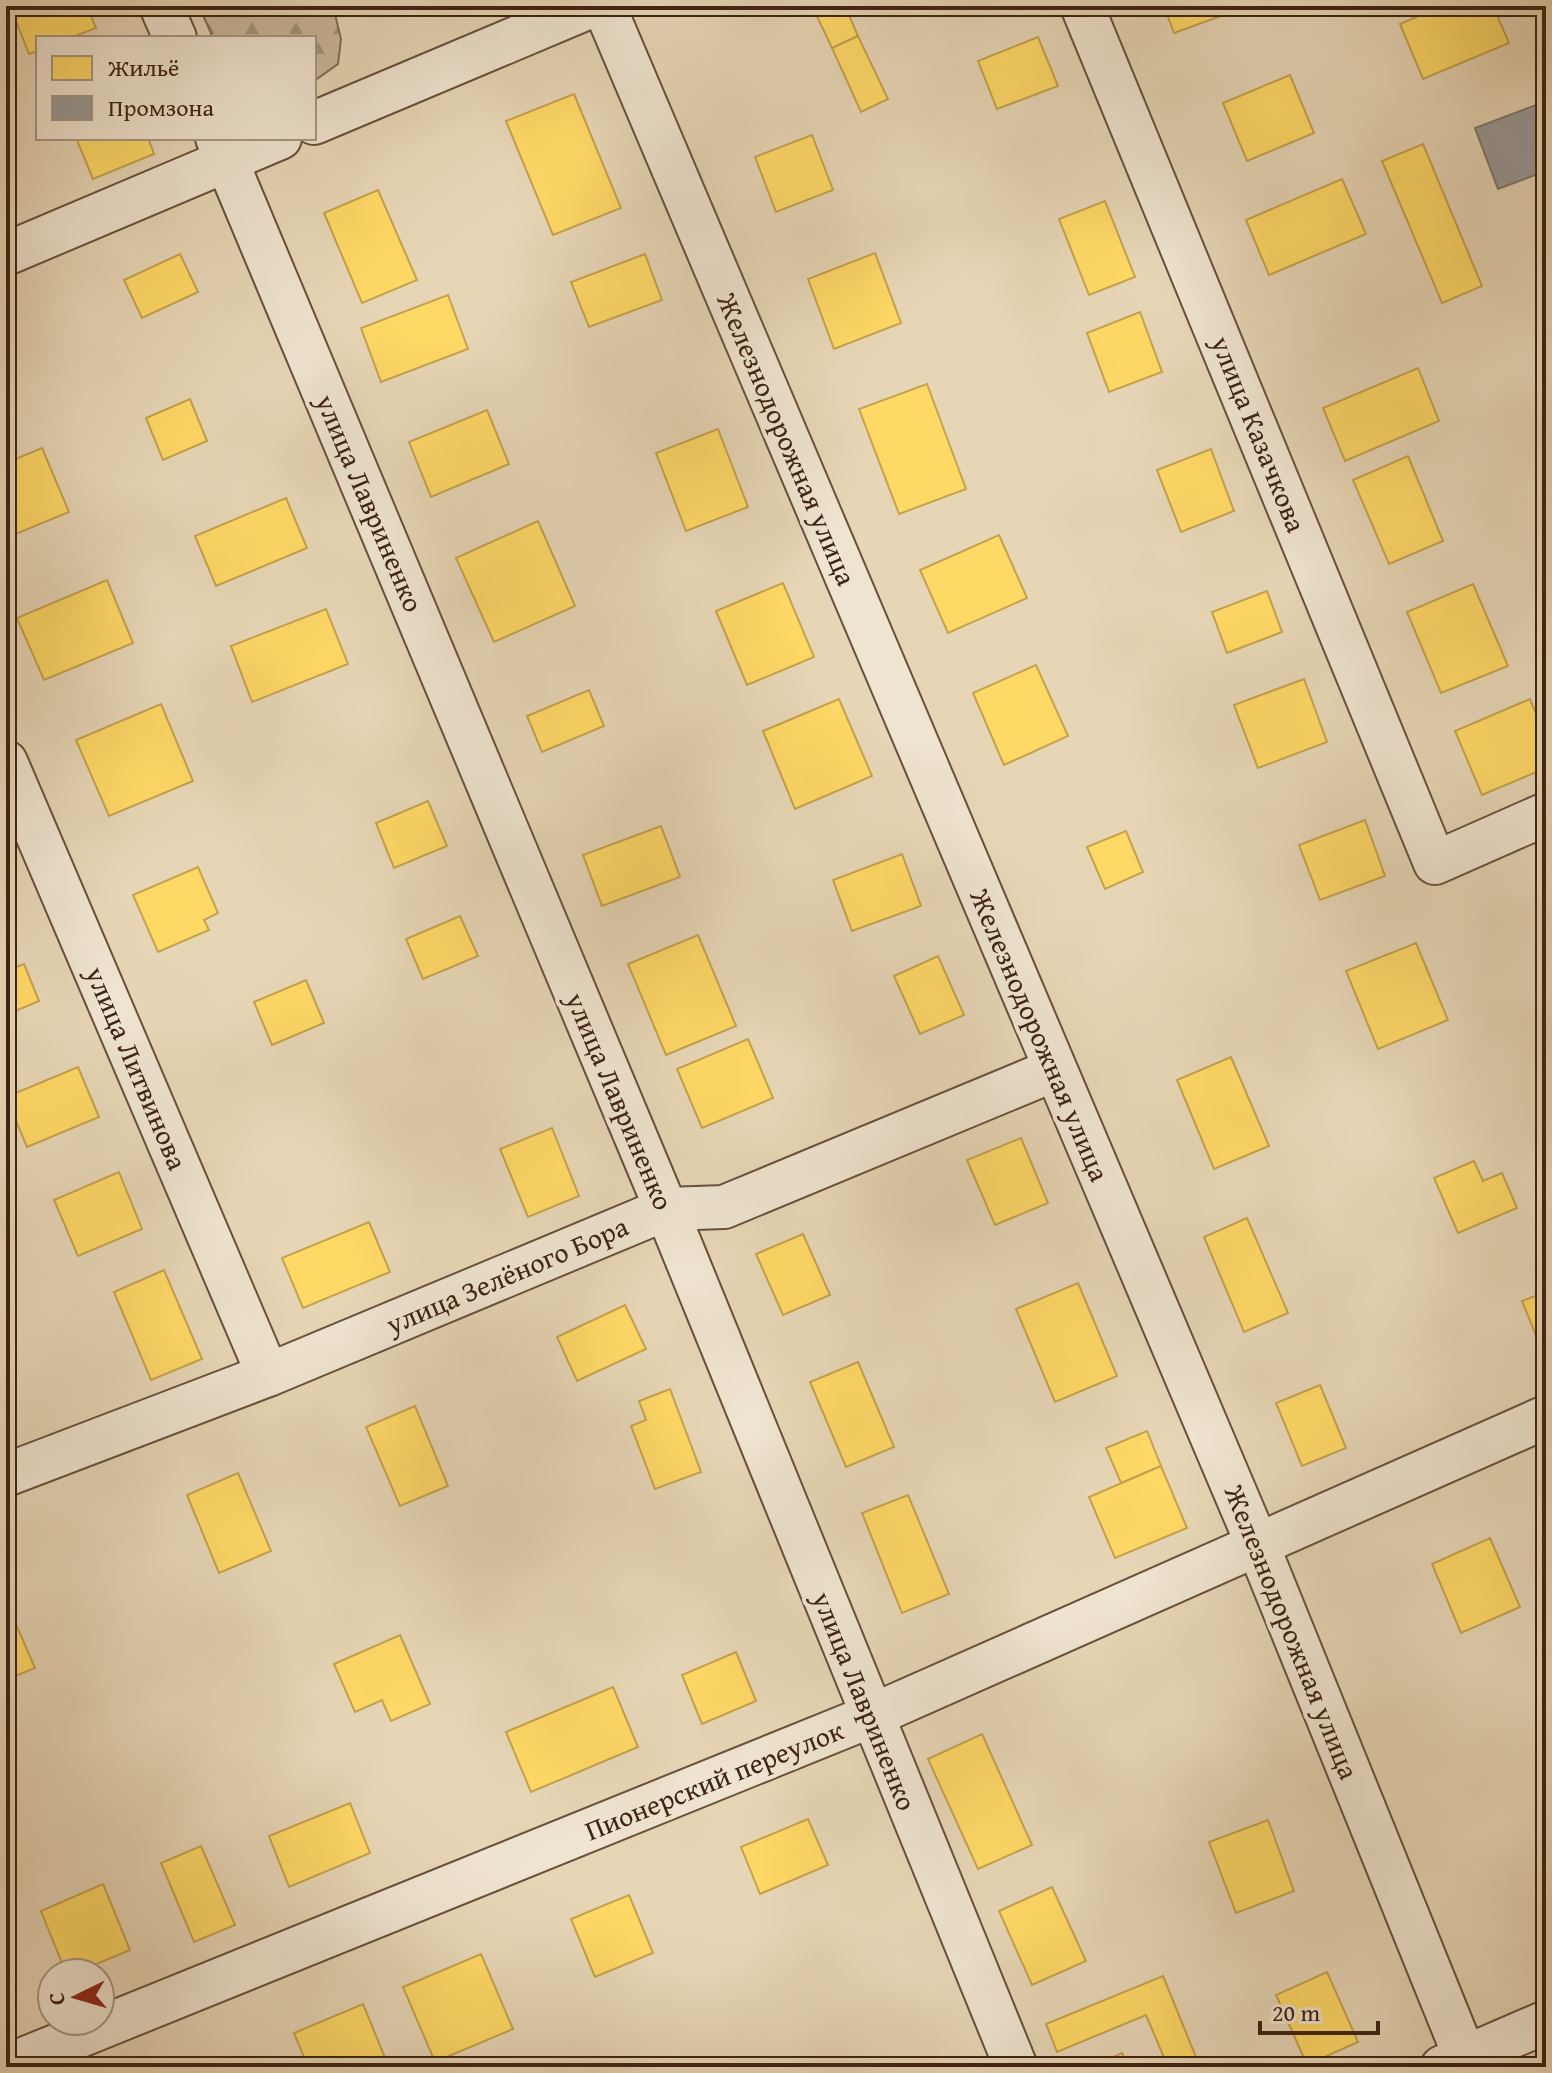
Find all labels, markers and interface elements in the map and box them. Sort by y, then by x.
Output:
legend [36,36,316,140]
text: Жильё [107,50,179,85]
text: Промзона [108,90,214,125]
street label: Железнодорожная улица [707,285,868,592]
street label: улица Казачкова [1201,328,1318,539]
street label: улица Лавриненко [306,387,435,618]
street label: Железнодорожная улица [960,881,1121,1188]
street label: улица Литвинова [76,959,199,1177]
street label: улица Лавриненко [556,985,685,1216]
street label: улица Зелёного Бора [379,1205,635,1344]
street label: Железнодорожная улица [1214,1478,1371,1786]
street label: улица Лавриненко [802,1584,928,1816]
street label: Пионерский переулок [578,1709,850,1850]
north arrow [36,1957,116,2037]
scale bar [1260,1985,1378,2035]
text: С [40,1991,73,2006]
text: 20 m [1272,1995,1320,2030]

